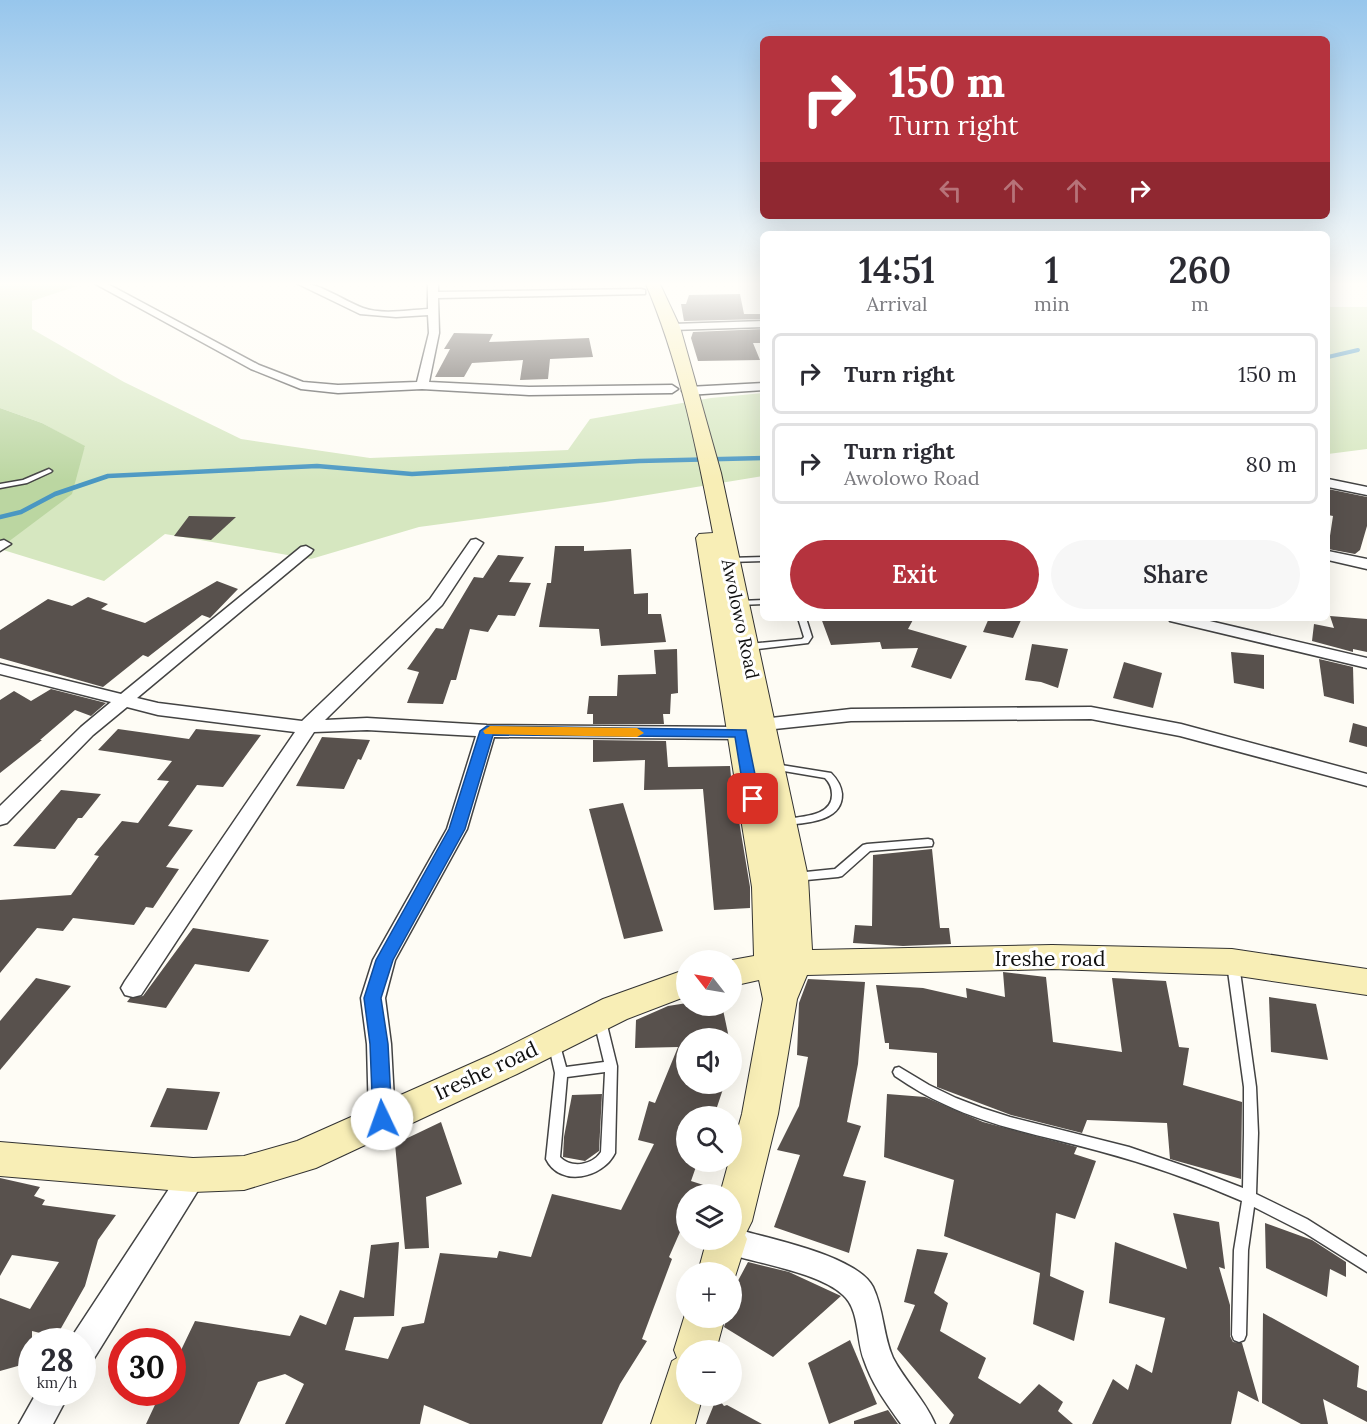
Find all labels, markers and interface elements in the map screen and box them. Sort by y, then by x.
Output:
text: 150 m [889,55,1005,109]
icon: right [790,60,868,138]
text: Turn right [889,108,1018,142]
icon: left [934,174,967,207]
icon: ahead [997,174,1030,207]
icon: ahead [1060,174,1093,207]
icon: right [1123,174,1156,207]
text: 14:51 [859,247,935,293]
text: 1 [1045,247,1059,293]
text: 260 [1168,247,1231,293]
text: Arrival [866,291,928,316]
text: min [1034,291,1070,316]
text: m [1191,291,1209,316]
icon: right [793,357,826,390]
text: Turn right [844,360,955,388]
text: 150 m [1238,360,1297,388]
text: Turn right [844,437,955,465]
icon: right [793,447,826,480]
text: 80 m [1246,450,1297,478]
text: Awolowo Road [844,465,980,490]
button: Exit [790,540,1039,609]
button: Share [1051,540,1300,609]
street label: Awolowo Road [716,556,764,681]
pin [727,773,778,824]
icon: arrive [736,782,769,815]
street label: Ireshe road [994,945,1106,972]
north arrow [676,950,742,1016]
map controls [676,950,742,1406]
button: sound [676,1028,742,1094]
street label: Ireshe road [430,1035,542,1106]
position arrow [350,1087,414,1151]
button: search [676,1106,742,1172]
button: layers [676,1184,742,1250]
button: + [676,1262,742,1328]
speed limit sign: 30 [108,1328,186,1406]
button: − [676,1340,742,1406]
text: 28 [40,1341,74,1379]
text: km/h [37,1373,77,1392]

